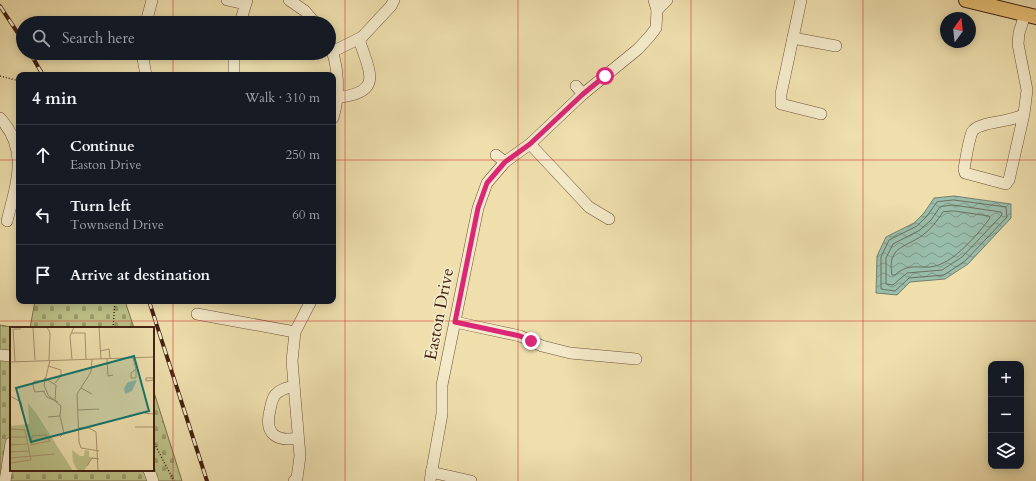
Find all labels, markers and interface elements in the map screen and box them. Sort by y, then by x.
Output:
north arrow [940,12,976,48]
search box [16,16,336,60]
icon: search [30,27,52,49]
text: Search here [62,28,135,48]
route start [596,67,614,85]
text: 4 min [32,87,77,110]
text: Walk · 310 m [245,89,320,107]
text: Continue [70,136,135,156]
icon: ahead [32,144,54,166]
text: 250 m [286,146,320,164]
text: Easton Drive [70,156,141,174]
text: Turn left [70,196,131,216]
icon: left [32,204,54,226]
text: 60 m [292,206,320,224]
text: Townsend Drive [70,216,164,234]
icon: arrive [32,264,54,286]
text: Arrive at destination [70,265,210,285]
street label: Easton Drive [419,266,459,362]
inset map [10,327,154,471]
route end [522,332,540,350]
map controls [988,361,1024,469]
button: + [988,361,1024,397]
button: − [988,397,1024,433]
button: layers [988,433,1024,469]

